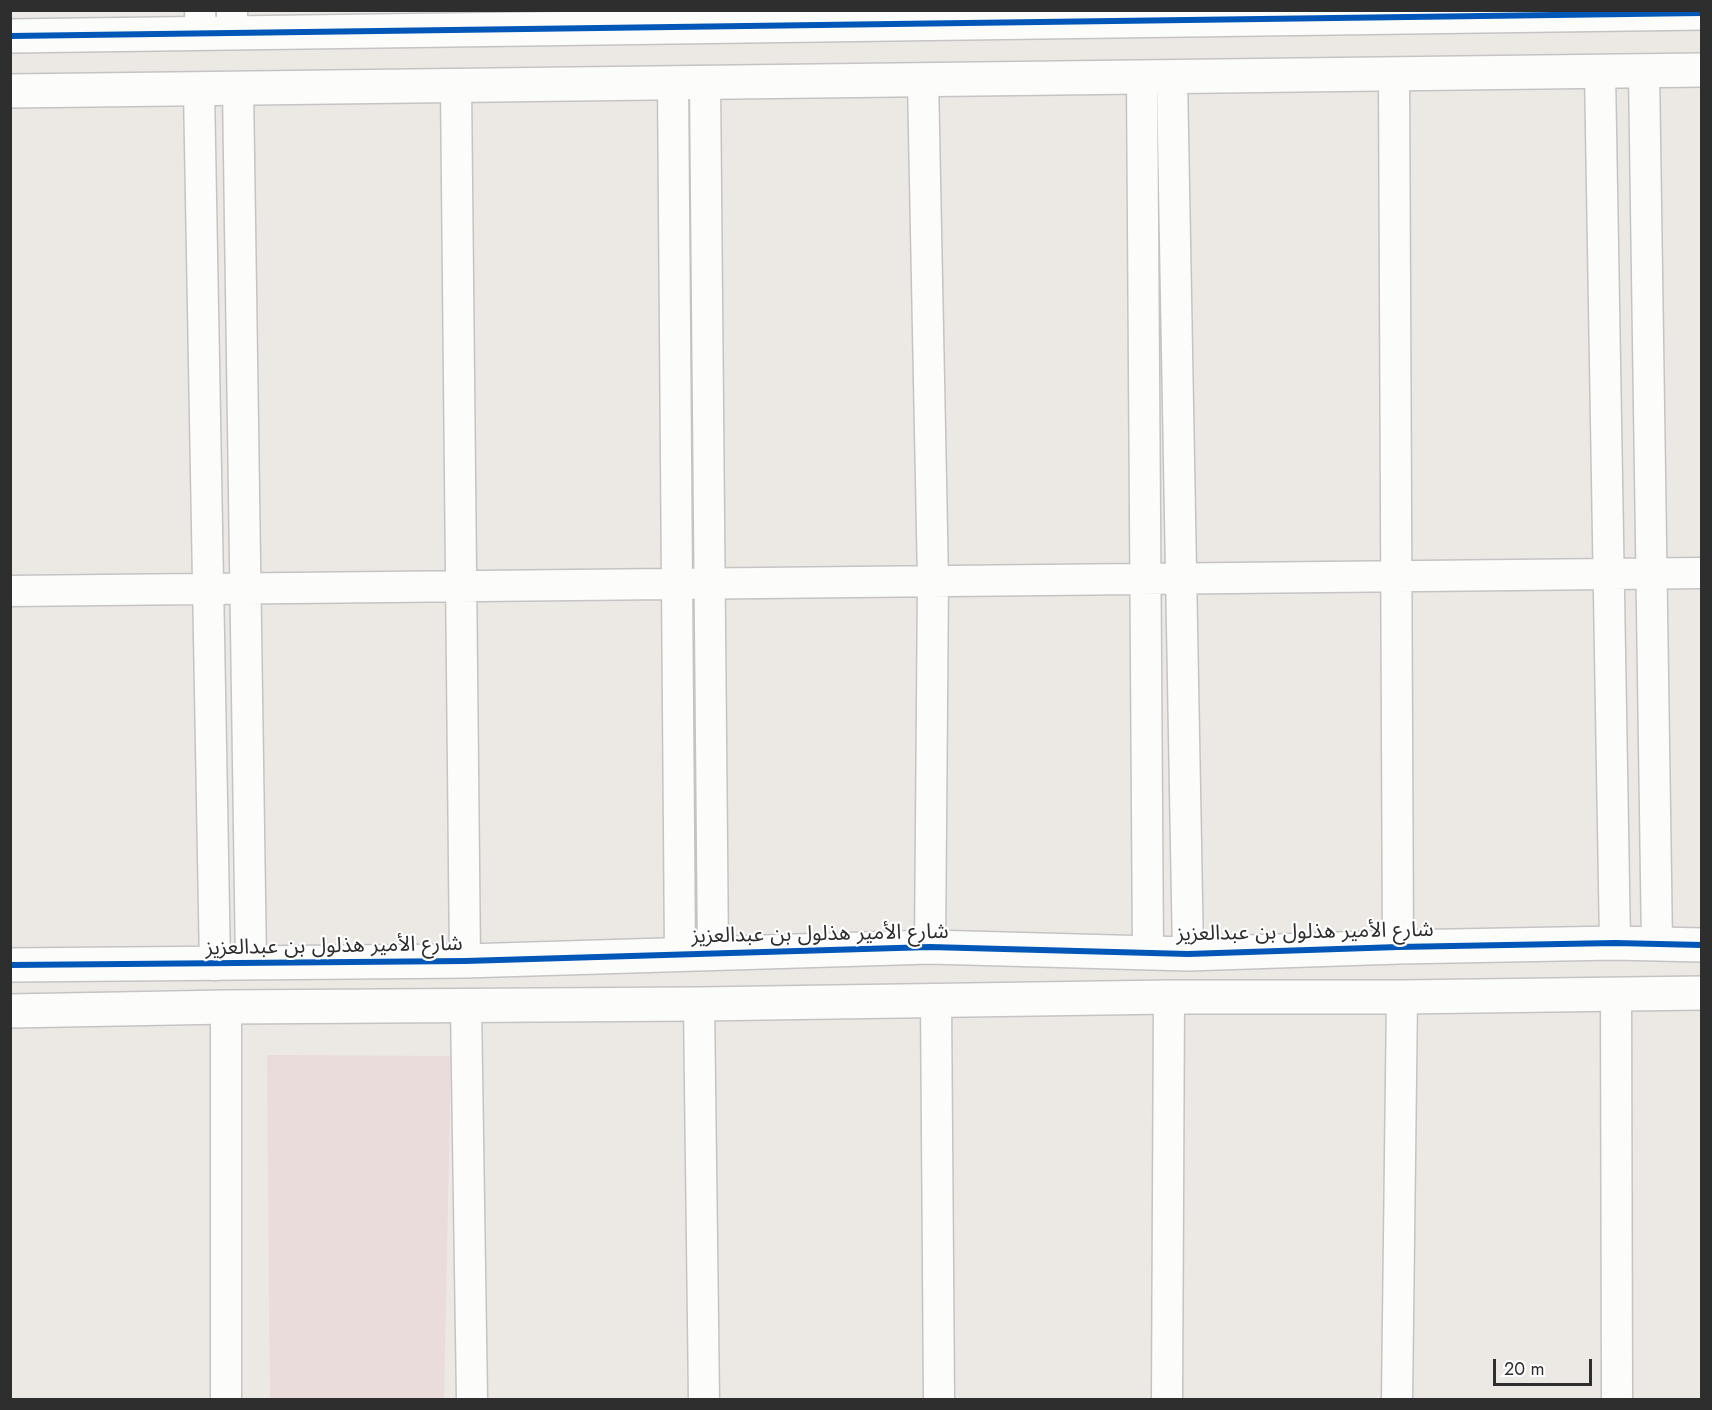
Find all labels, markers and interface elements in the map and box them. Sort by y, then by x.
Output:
street label: شارع الأمير هذلول بن عبدالعزيز [1176,918,1434,948]
street label: شارع الأمير هذلول بن عبدالعزيز [691,920,949,950]
street label: شارع الأمير هذلول بن عبدالعزيز [205,932,463,962]
scale bar [1496,1347,1595,1385]
text: 20 m [1504,1356,1544,1382]

